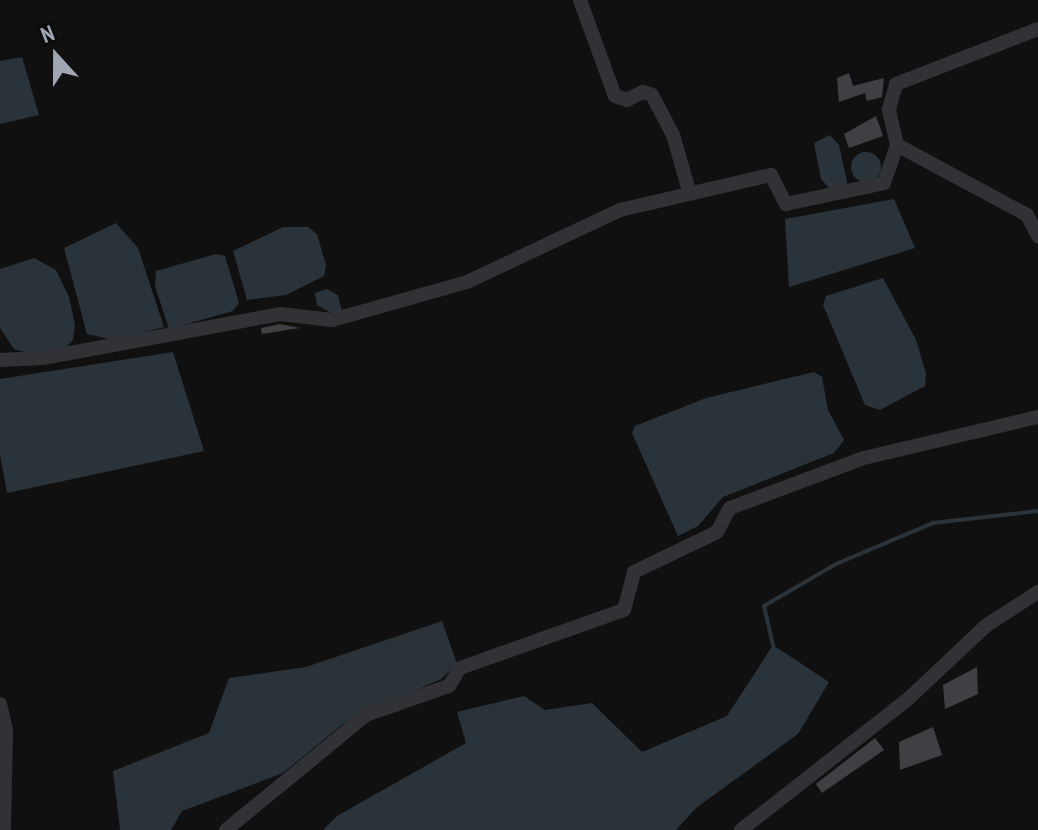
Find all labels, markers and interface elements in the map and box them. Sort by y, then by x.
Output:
north arrow [16,16,96,96]
text: N [37,18,58,49]

